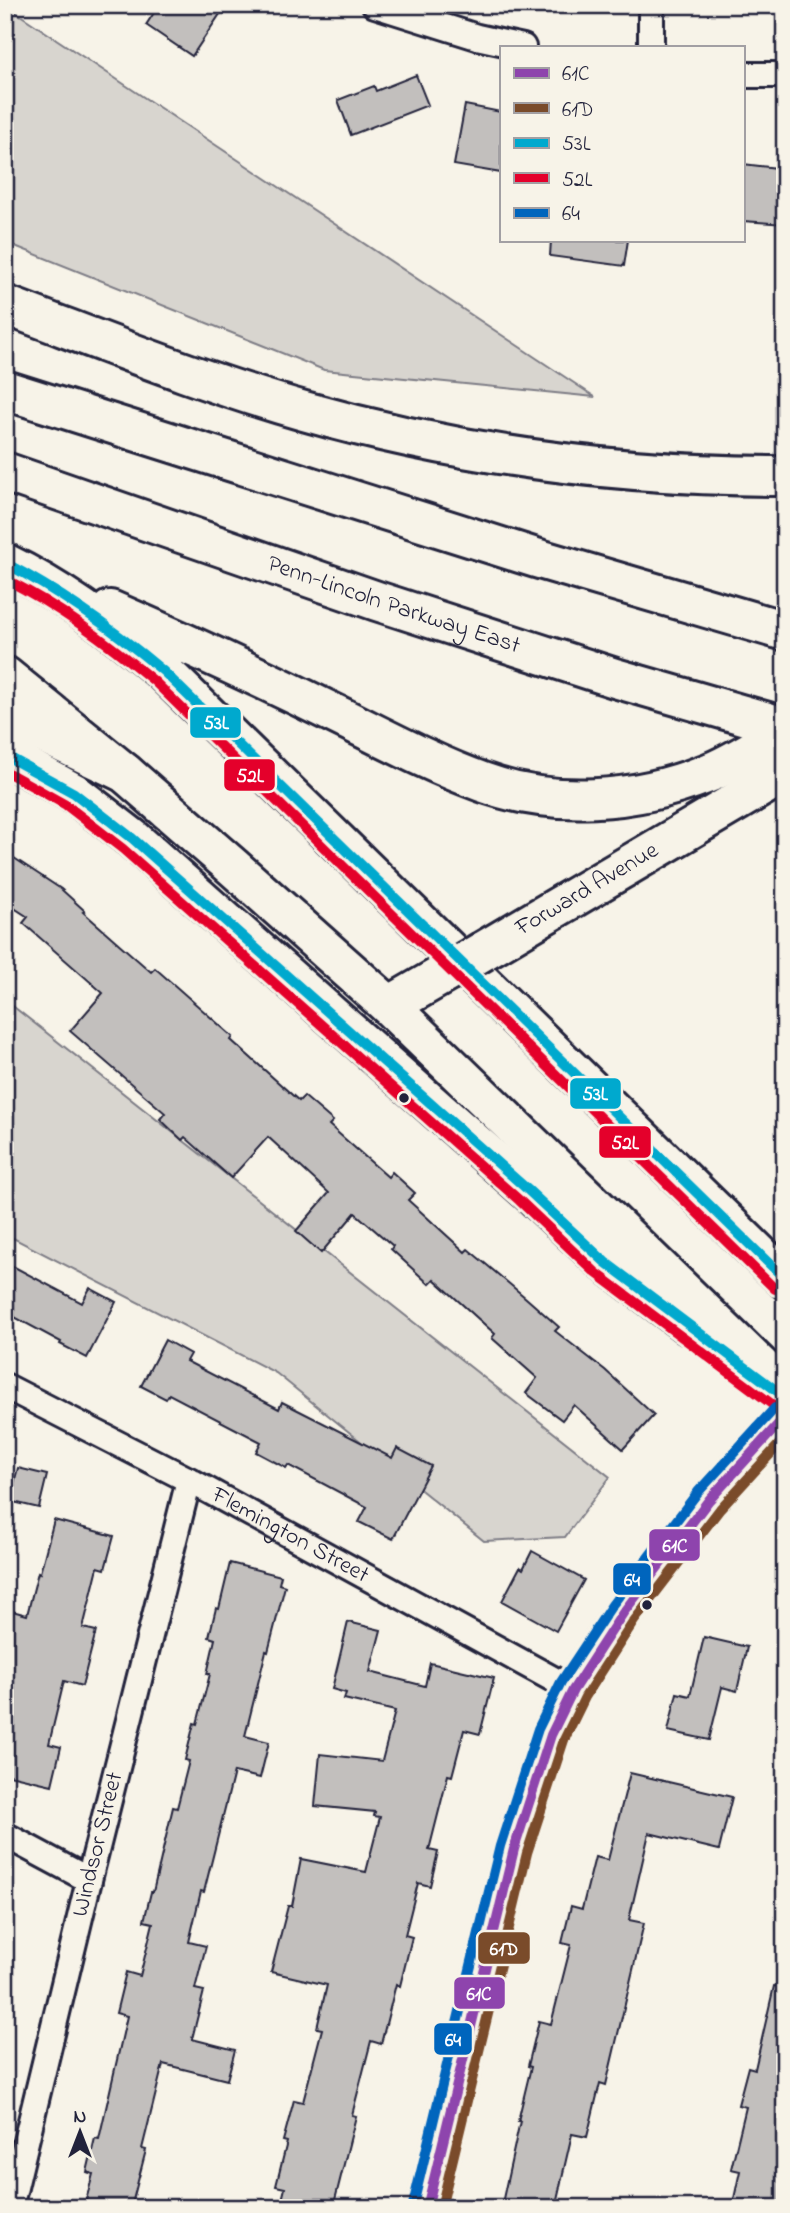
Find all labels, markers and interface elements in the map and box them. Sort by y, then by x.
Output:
legend [500,46,744,242]
text: 61C [562,60,589,90]
text: 61D [562,96,593,126]
text: 53L [562,130,591,160]
text: 52L [562,166,592,196]
text: 64 [562,200,580,230]
street label: Penn-Lincoln Parkway East [263,547,525,664]
line badge: 53L [189,706,242,739]
text: 53L [203,711,230,738]
line badge: 52L [223,758,276,792]
text: 52L [236,764,265,791]
street label: Forward Avenue [508,834,666,946]
line badge: 53L [569,1077,622,1110]
text: 53L [582,1082,609,1109]
unlabelled marker [397,1091,411,1105]
line badge: 52L [598,1125,652,1159]
text: 52L [611,1131,640,1158]
street label: Flemington Street [204,1478,375,1593]
line badge: 61C [648,1528,701,1562]
text: 61C [663,1534,688,1561]
line badge: 64 [612,1562,652,1596]
text: 64 [624,1568,640,1595]
unlabelled marker [640,1598,654,1612]
street label: Windsor Street [63,1768,133,1921]
line badge: 61D [477,1931,531,1965]
text: 61D [490,1937,518,1964]
line badge: 61C [453,1976,506,2010]
text: 61C [467,1982,492,2009]
line badge: 64 [433,2022,473,2056]
text: 64 [445,2028,461,2055]
north arrow [46,2098,116,2168]
text: N [74,2104,87,2131]

